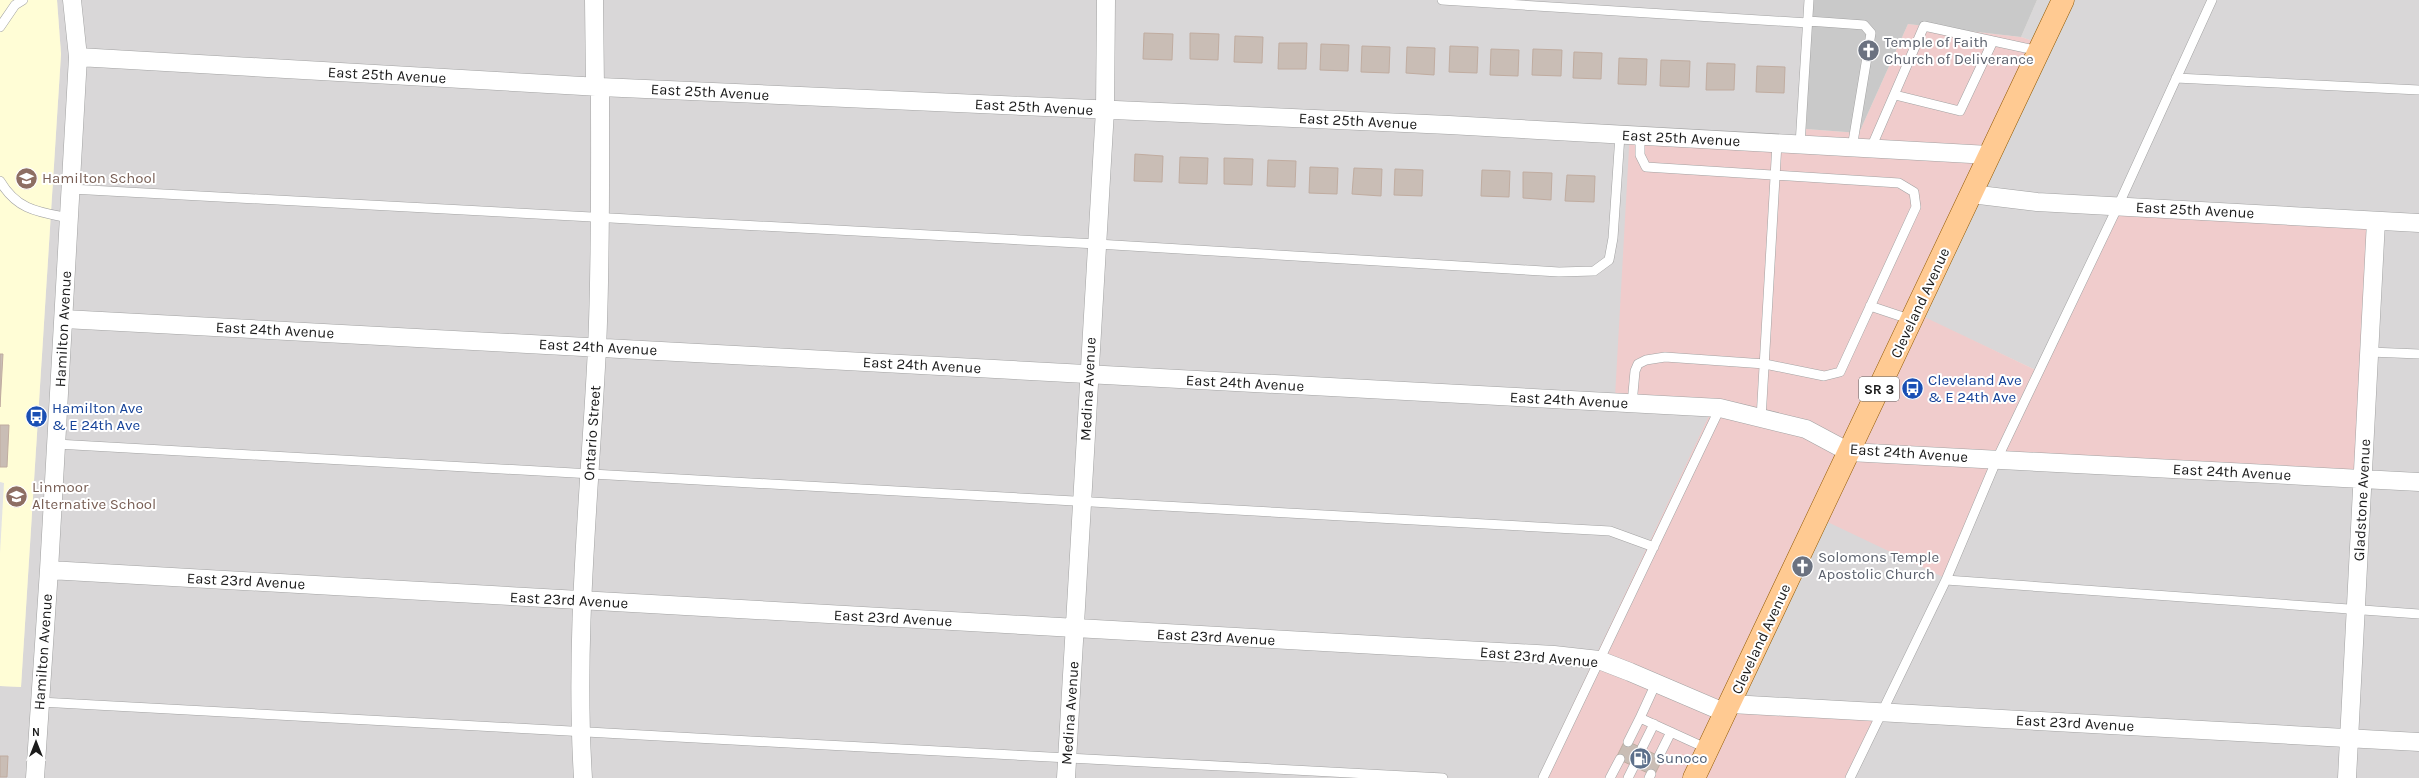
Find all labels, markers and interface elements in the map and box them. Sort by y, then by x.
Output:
place label: Temple of Faith Church of Deliverance [1884,33,2034,68]
church icon: Temple of Faith Church of Deliverance [1856,38,1882,64]
street label: East 25th Avenue [327,63,447,87]
street label: East 25th Avenue [650,80,770,104]
street label: East 25th Avenue [974,95,1094,119]
street label: East 25th Avenue [1298,109,1418,133]
street label: East 25th Avenue [1621,126,1741,150]
school or university icon: Hamilton School [14,165,40,191]
place label: Hamilton School [42,169,156,187]
street label: East 25th Avenue [2135,198,2255,222]
street label: Cleveland Avenue [1887,245,1953,361]
street label: Hamilton Avenue [51,270,75,388]
street label: East 24th Avenue [215,318,335,342]
street label: East 24th Avenue [538,335,658,359]
street label: Medina Avenue [1076,337,1100,441]
street label: East 24th Avenue [862,353,982,377]
street label: East 24th Avenue [1185,371,1305,395]
place label: Cleveland Ave & E 24th Ave [1928,371,2022,406]
bus stop icon: Cleveland Ave & E 24th Ave [1899,376,1925,402]
road number: SR 3 [1859,377,1899,401]
street label: Ontario Street [580,384,604,481]
street label: East 24th Avenue [1509,388,1629,412]
place label: Hamilton Ave & E 24th Ave [52,399,143,434]
bus stop icon: Hamilton Ave & E 24th Ave [24,404,50,430]
street label: Gladstone Avenue [2350,438,2374,562]
street label: East 24th Avenue [1849,440,1969,466]
street label: East 24th Avenue [2172,460,2292,484]
place label: Linmoor Alternative School [32,478,156,513]
school or university icon: Linmoor Alternative School [4,483,30,509]
place label: Solomons Temple Apostolic Church [1818,548,1939,583]
church icon: Solomons Temple Apostolic Church [1790,553,1816,579]
street label: East 23rd Avenue [186,569,306,593]
street label: Cleveland Avenue [1728,581,1794,697]
street label: East 23rd Avenue [509,588,629,612]
street label: Hamilton Avenue [30,593,56,711]
street label: East 23rd Avenue [833,606,953,630]
street label: East 23rd Avenue [1156,625,1276,649]
street label: East 23rd Avenue [1479,643,1599,671]
street label: Medina Avenue [1057,660,1083,766]
street label: East 23rd Avenue [2015,711,2135,735]
north arrow [16,722,56,762]
text: N [32,726,40,739]
fuel station icon: Sunoco [1627,745,1653,771]
place label: Sunoco [1656,749,1707,767]

